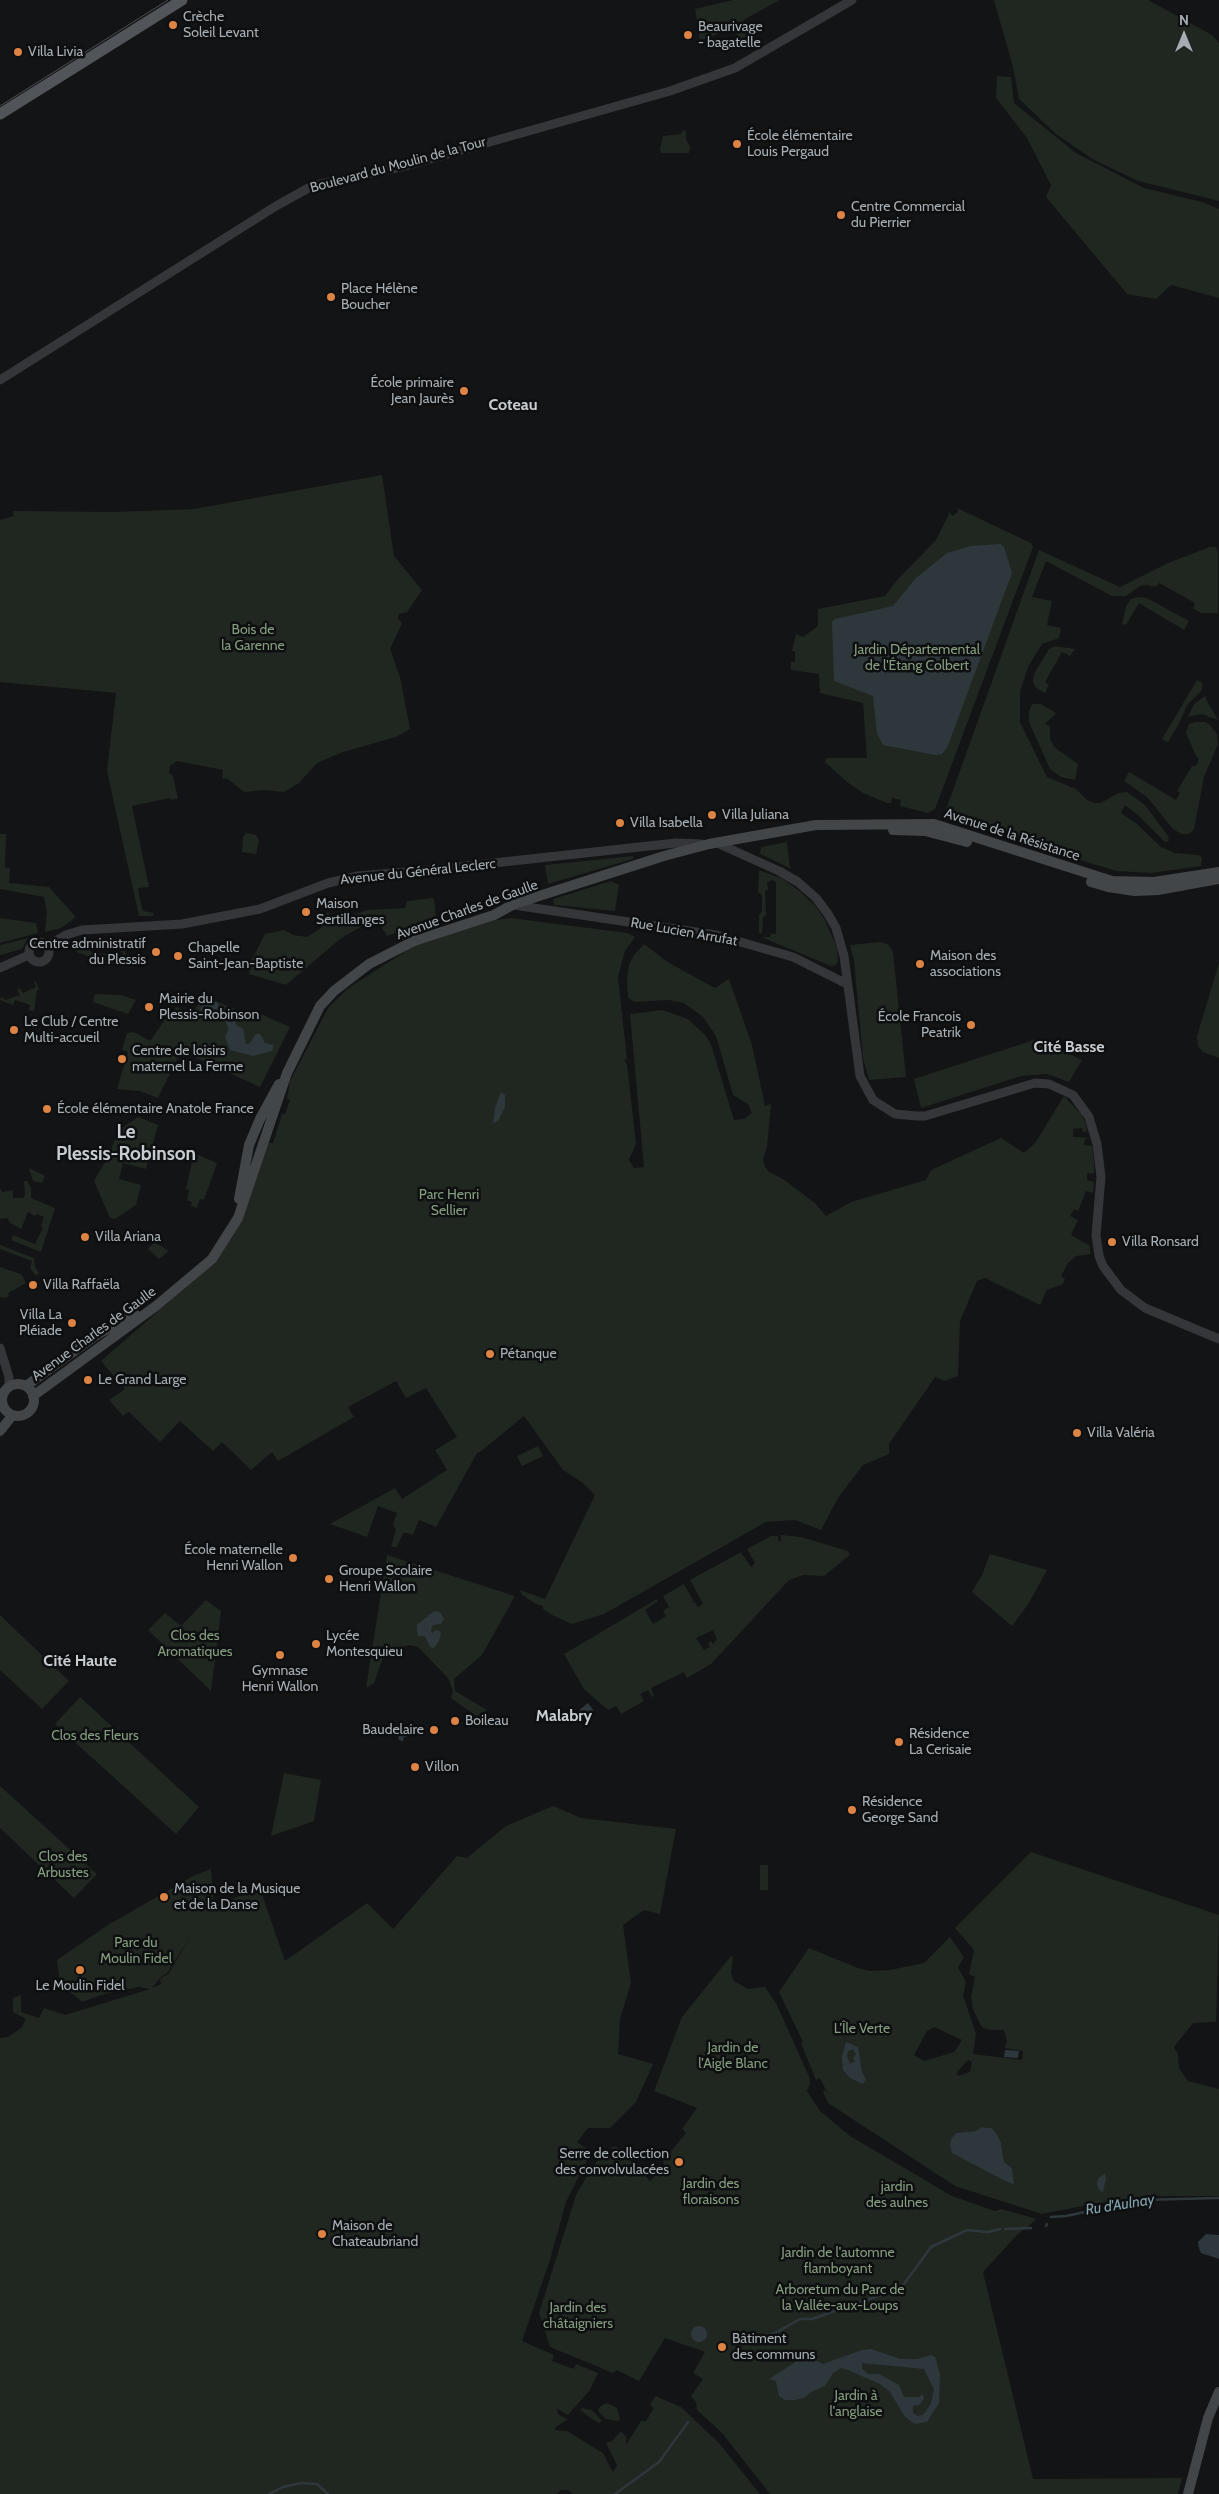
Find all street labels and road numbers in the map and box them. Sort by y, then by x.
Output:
street label: Boulevard du Moulin de la Tour [308,133,488,197]
street label: Avenue de la Résistance [942,805,1082,865]
street label: Avenue du Général Leclerc [339,855,497,889]
street label: Avenue Charles de Gaulle [394,877,540,943]
street label: Rue Lucien Arrufat [629,914,739,950]
street label: Avenue Charles de Gaulle [29,1283,159,1385]

